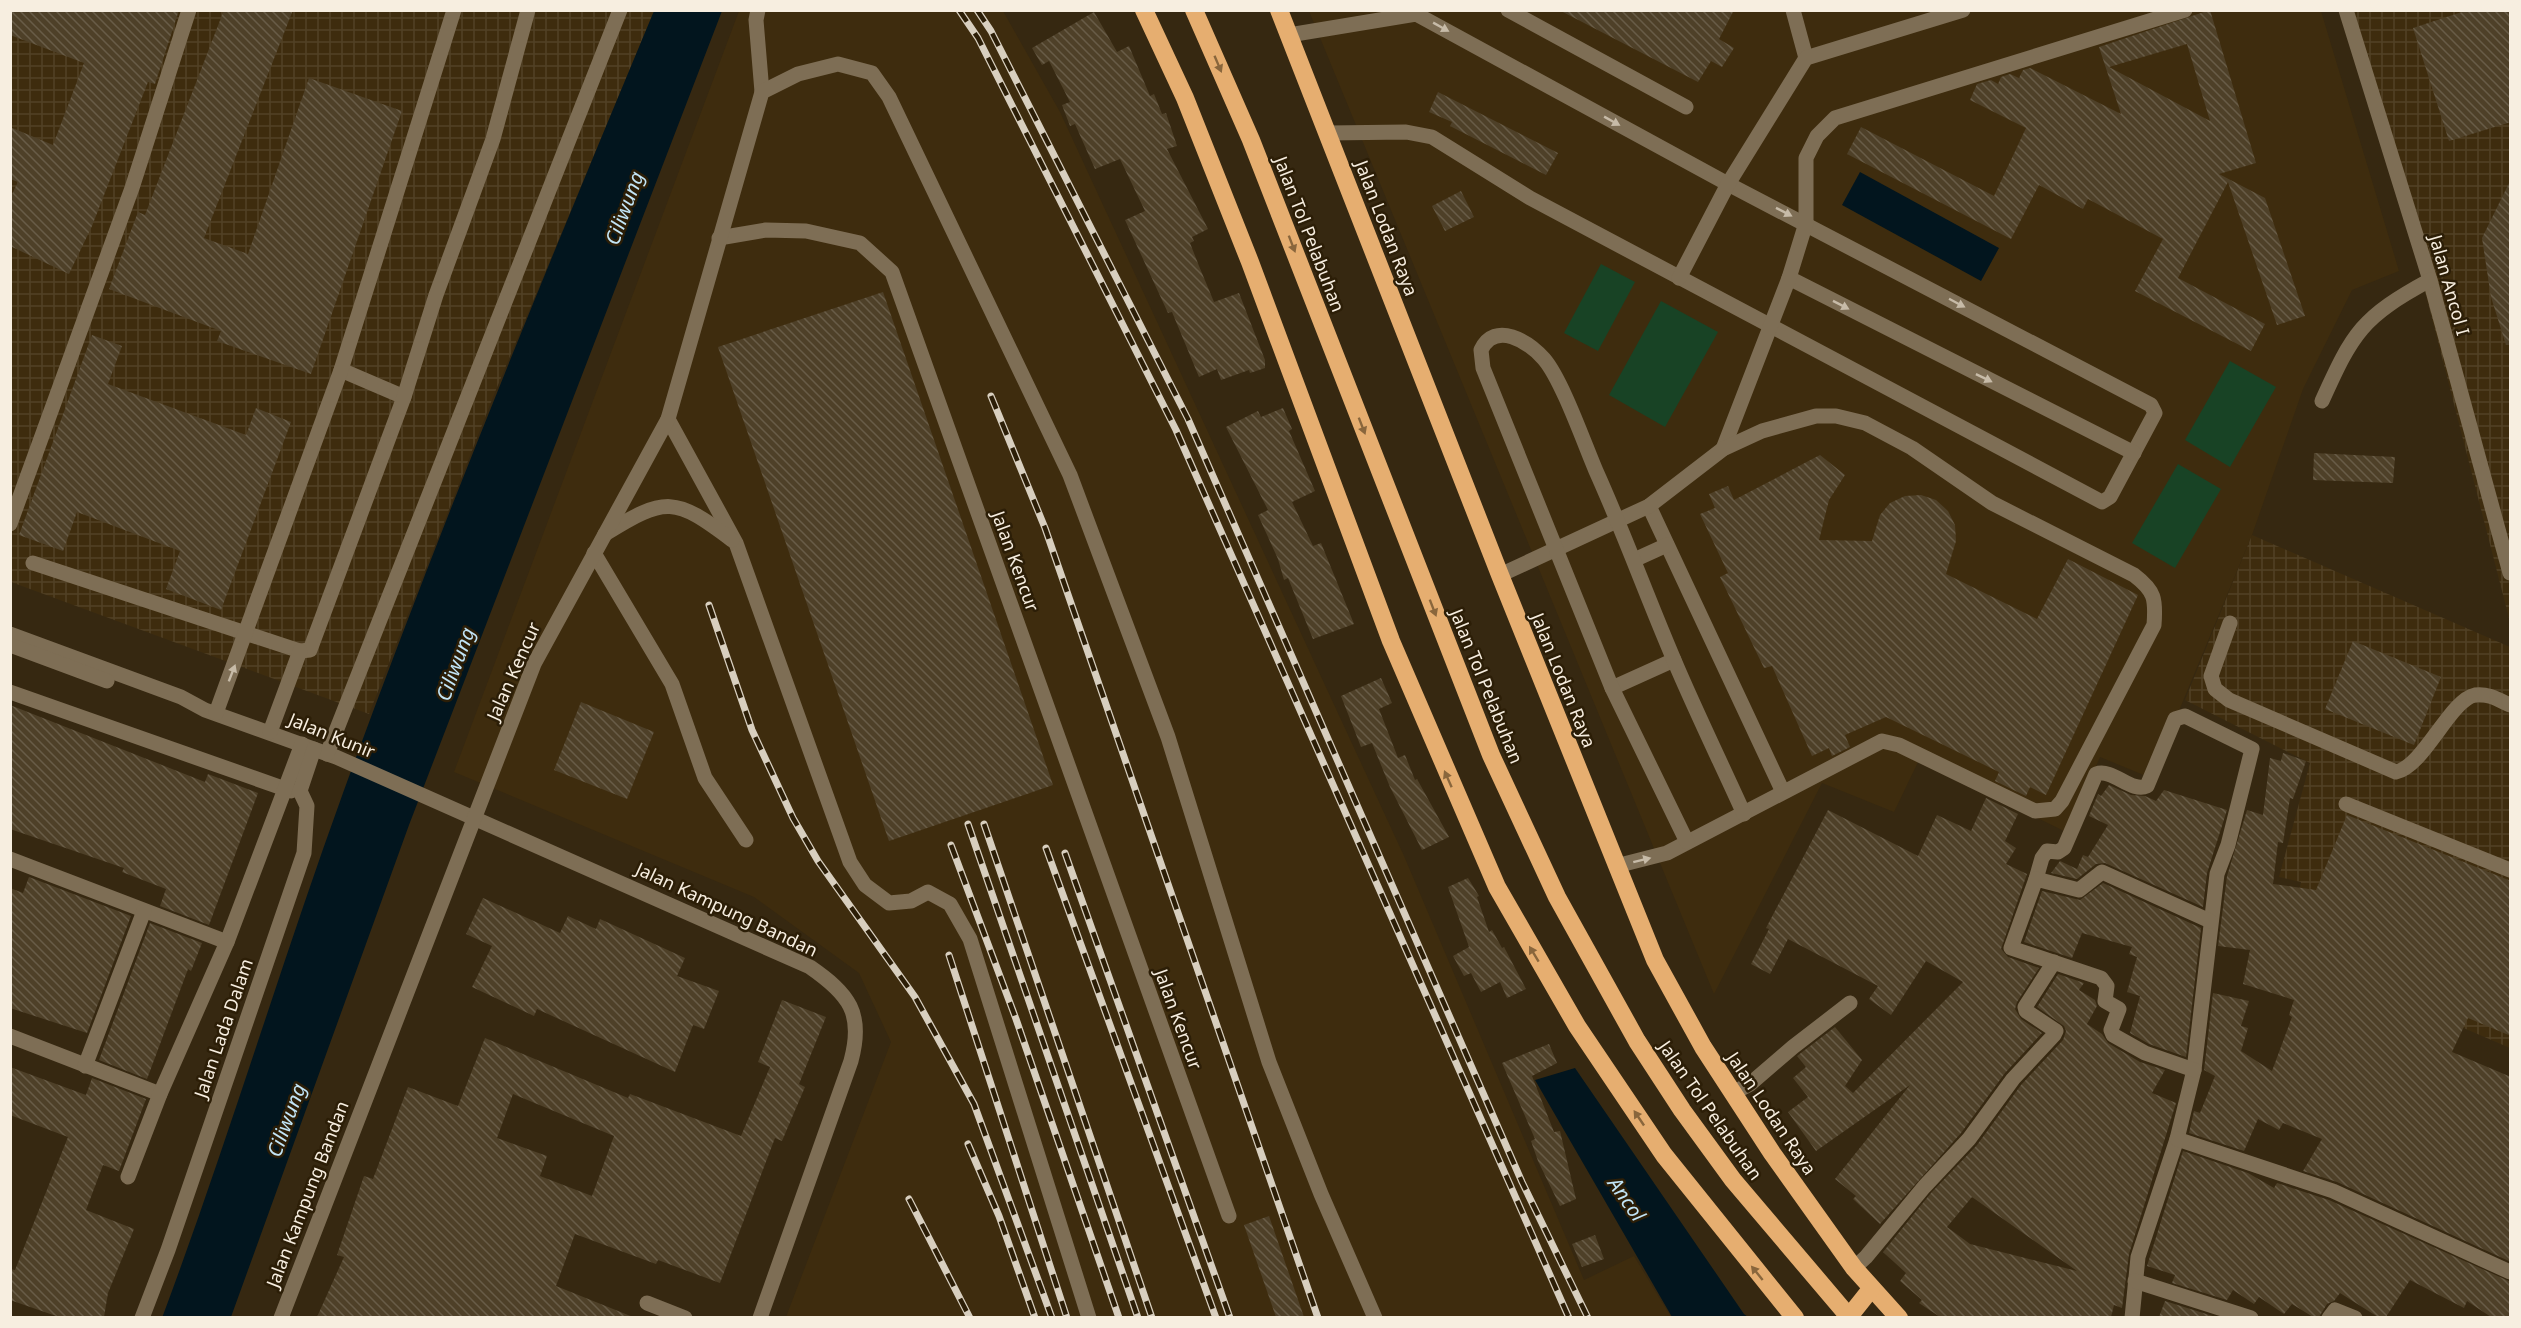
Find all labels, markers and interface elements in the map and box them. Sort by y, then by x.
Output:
one-way arrow [1433,22,1450,32]
one-way arrow [1214,55,1223,73]
one-way arrow [1604,116,1621,126]
street label: Jalan Tol Pelabuhan [1269,151,1351,315]
street label: Jalan Lodan Raya [1349,155,1424,299]
water label: Ciliwung [598,167,650,249]
one-way arrow [1776,207,1793,217]
street label: Jalan Ancol I [2424,230,2476,338]
one-way arrow [1288,235,1297,253]
one-way arrow [1948,298,1965,308]
one-way arrow [1833,300,1850,310]
one-way arrow [1976,374,1993,383]
one-way arrow [1358,417,1368,435]
street label: Jalan Kencur [986,506,1045,615]
one-way arrow [1428,599,1438,617]
street label: Jalan Tol Pelabuhan [1444,603,1529,767]
street label: Jalan Lodan Raya [1525,607,1602,751]
street label: Jalan Kencur [480,618,546,726]
water label: Ciliwung [429,623,481,705]
one-way arrow [227,664,237,682]
street label: Jalan Kunir [283,706,379,763]
one-way arrow [1444,770,1453,787]
one-way arrow [1632,854,1651,864]
street label: Jalan Kampung Bandan [630,855,822,962]
one-way arrow [1528,946,1539,962]
street label: Jalan Lada Dalam [187,955,258,1103]
street label: Jalan Kencur [1149,964,1208,1073]
street label: Jalan Tol Pelabuhan [1653,1034,1768,1184]
street label: Jalan Lodan Raya [1721,1045,1822,1179]
water label: Ciliwung [260,1079,312,1161]
street label: Jalan Kampung Bandan [260,1097,354,1293]
one-way arrow [1634,1109,1645,1126]
water label: Ancol [1601,1170,1652,1227]
one-way arrow [1751,1266,1764,1281]

